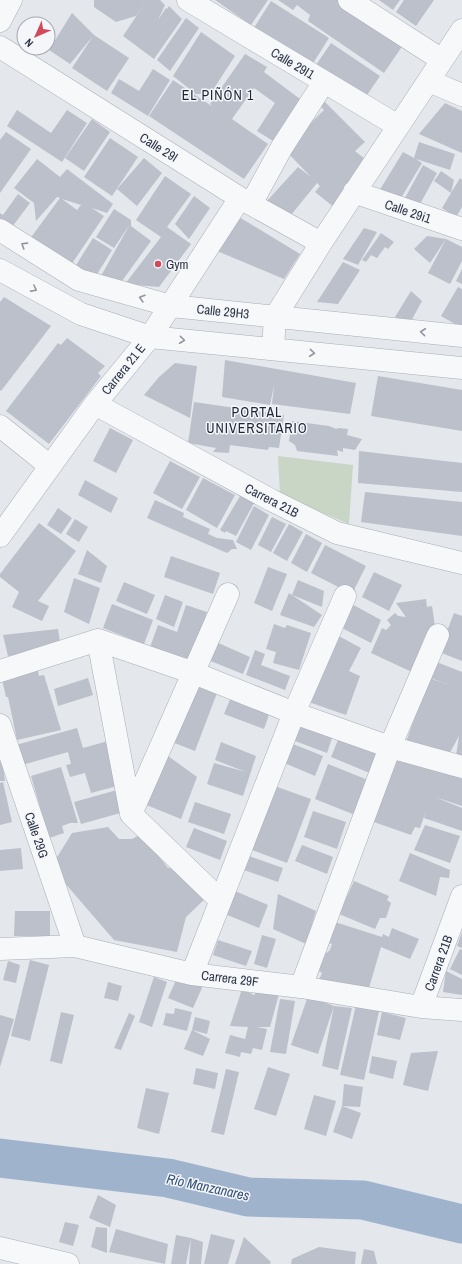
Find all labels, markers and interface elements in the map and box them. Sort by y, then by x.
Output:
north arrow [16,16,56,56]
text: N [22,36,36,50]
street label: Calle 29I1 [268,44,318,83]
district label: EL PIÑÓN 1 [182,86,254,104]
street label: Calle 29I [136,129,181,166]
street label: Calle 29i1 [382,196,433,227]
one-way arrow [21,243,28,250]
place label: Gym [166,256,189,273]
marker: Gym [153,259,163,269]
one-way arrow [30,284,37,292]
one-way arrow [138,294,145,302]
street label: Calle 29H3 [196,300,250,323]
one-way arrow [420,328,426,337]
one-way arrow [179,335,185,344]
street label: Carrera 21 E [98,340,149,398]
one-way arrow [308,348,315,357]
district label: PORTAL UNIVERSITARIO [206,403,308,437]
street label: Carrera 21B [242,480,301,521]
street label: Calle 29G [21,810,52,860]
street label: Carrera 21B [421,933,456,993]
street label: Carrera 29F [200,967,260,990]
water label: Río Manzanares [165,1169,251,1205]

